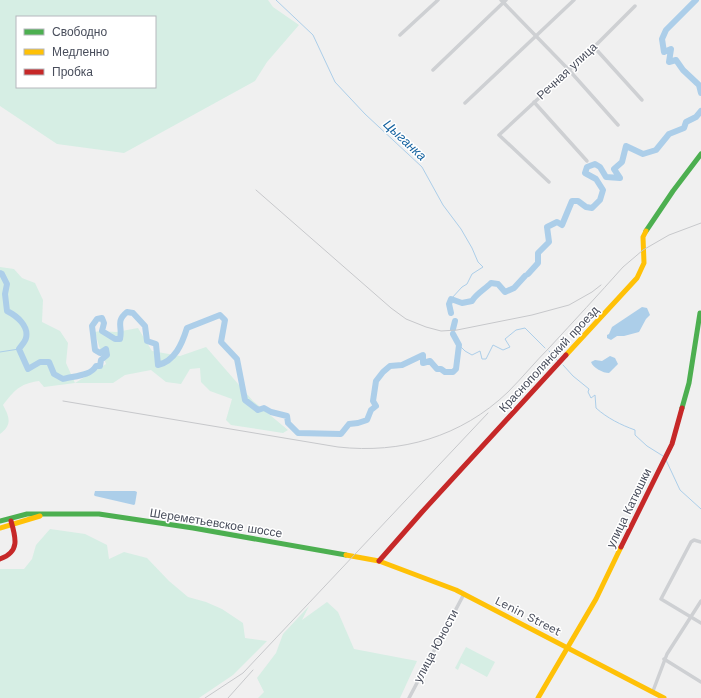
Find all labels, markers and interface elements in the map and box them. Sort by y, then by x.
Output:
legend [16,16,156,88]
text: Свободно [52,25,107,39]
street label: Речная улица [534,39,600,102]
text: Медленно [52,45,109,59]
text: Пробка [52,65,93,79]
water label: Цыганка [380,116,430,164]
street label: Краснополянский проезд [496,303,602,415]
street label: улица Катюшки [604,466,654,550]
street label: Шереметьевское шоссе [149,506,284,540]
street label: Lenin Street [493,593,563,639]
street label: улица Юности [411,607,461,685]

